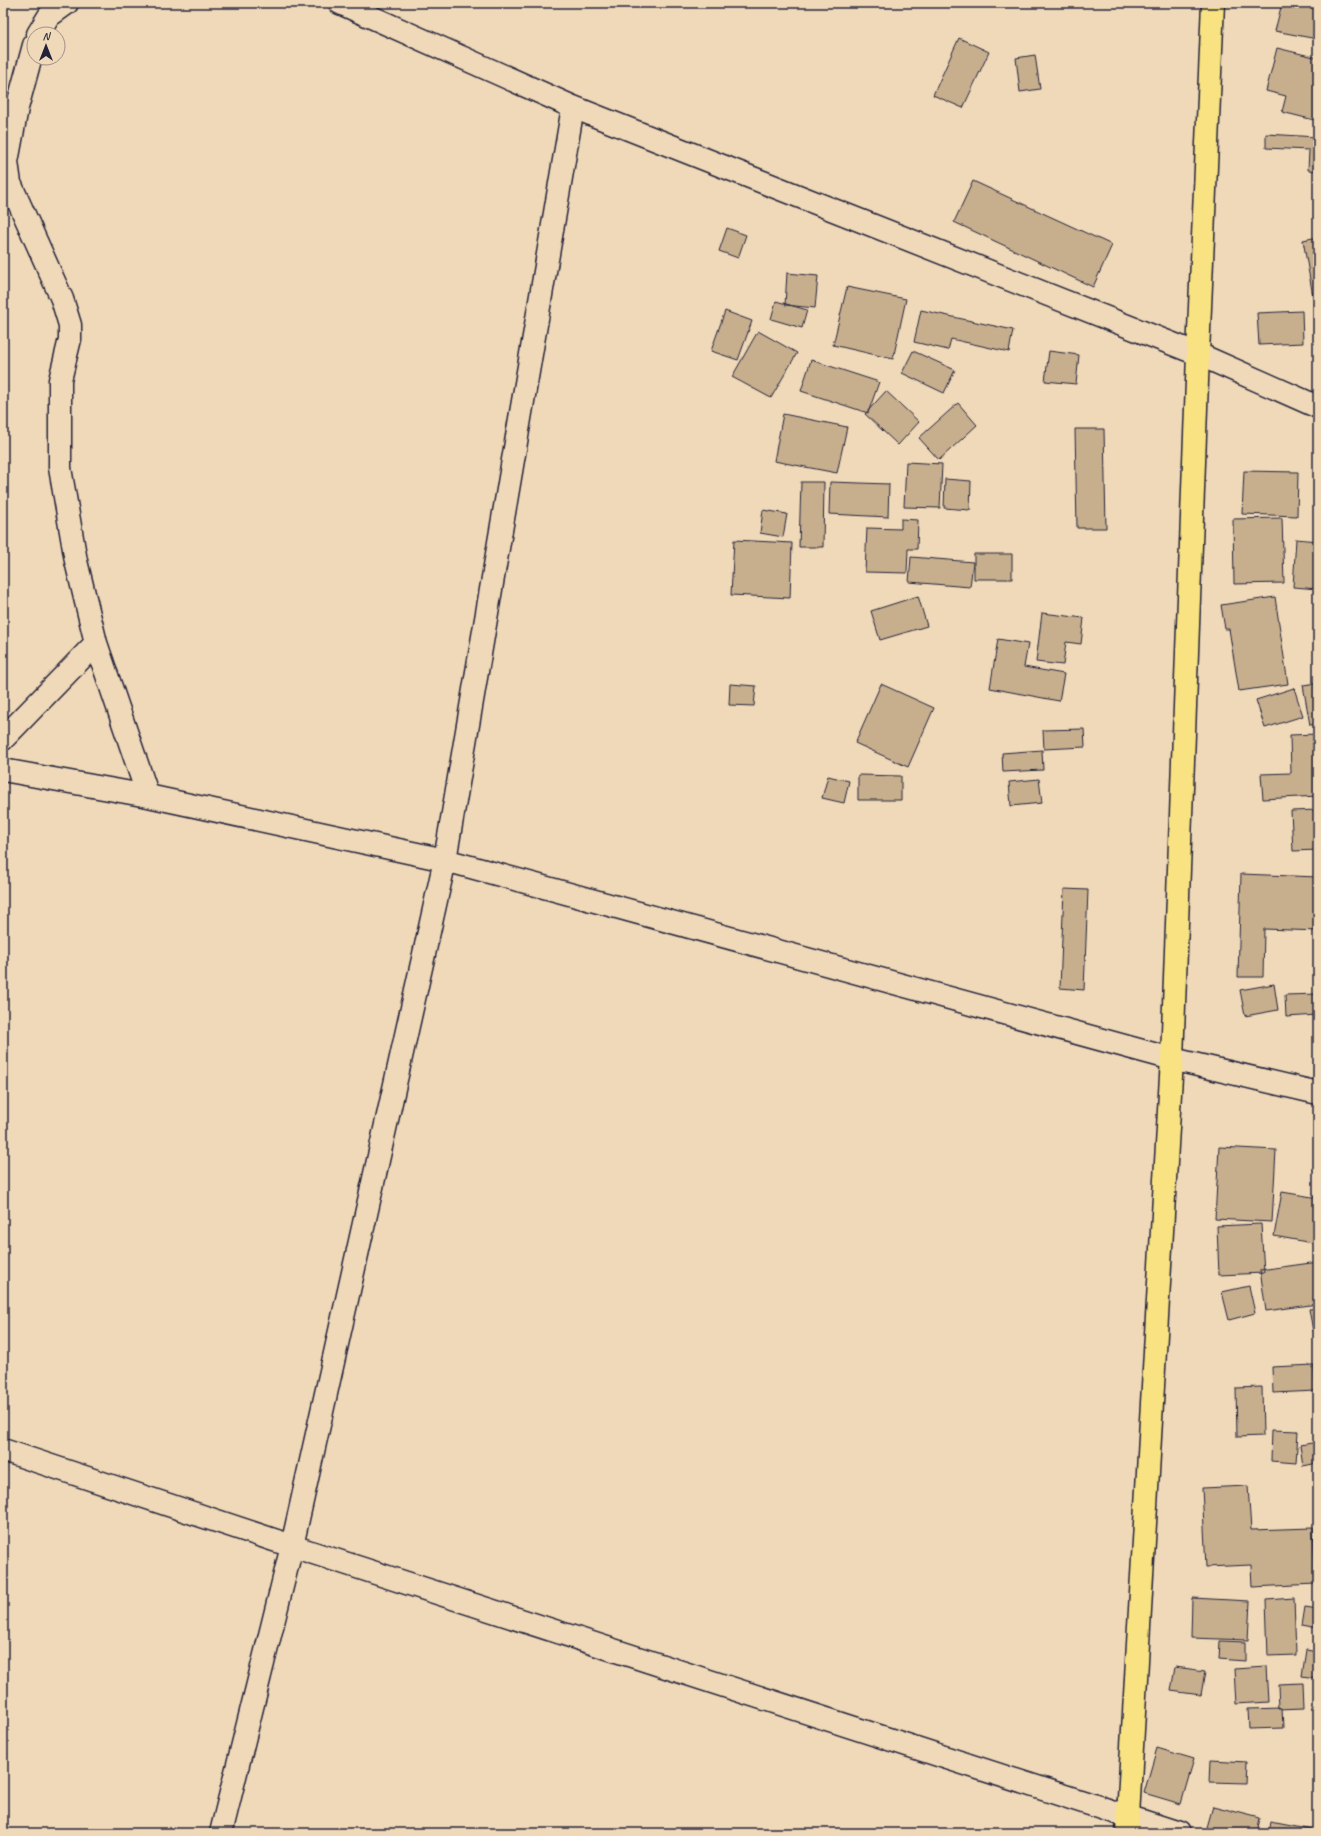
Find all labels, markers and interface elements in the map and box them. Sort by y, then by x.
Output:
north arrow [26,26,66,66]
text: N [43,29,52,43]

